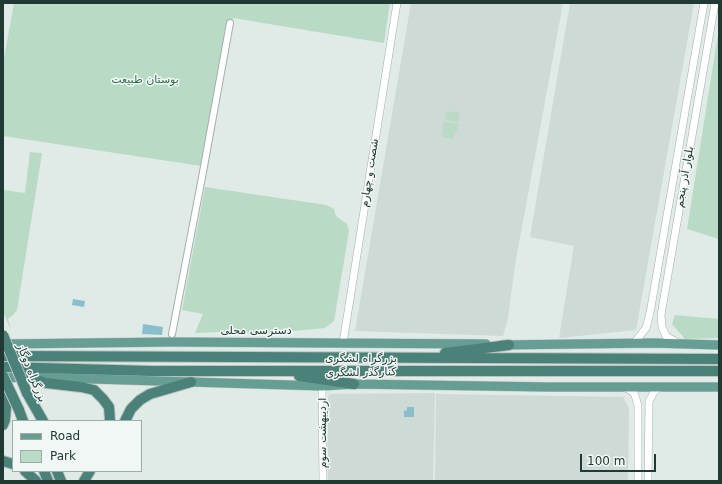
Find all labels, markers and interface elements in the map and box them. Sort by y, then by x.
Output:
park label: بوستان طبیعت [111,73,179,87]
street label: شصت و چهارم [358,138,382,208]
street label: بلوار آذر پنجم [673,145,697,209]
street label: دسترسی محلی [220,324,292,338]
street label: بزرگراه دوگاز [13,342,49,404]
street label: بزرگراه لشگری [325,352,397,366]
street label: کنارگذر لشگری [325,366,397,380]
street label: اردیبهشت سوم [316,398,330,468]
legend [12,420,142,472]
text: Road [50,429,80,443]
scale bar [582,446,658,472]
text: Park [50,449,76,463]
text: 100 m [587,454,625,468]

